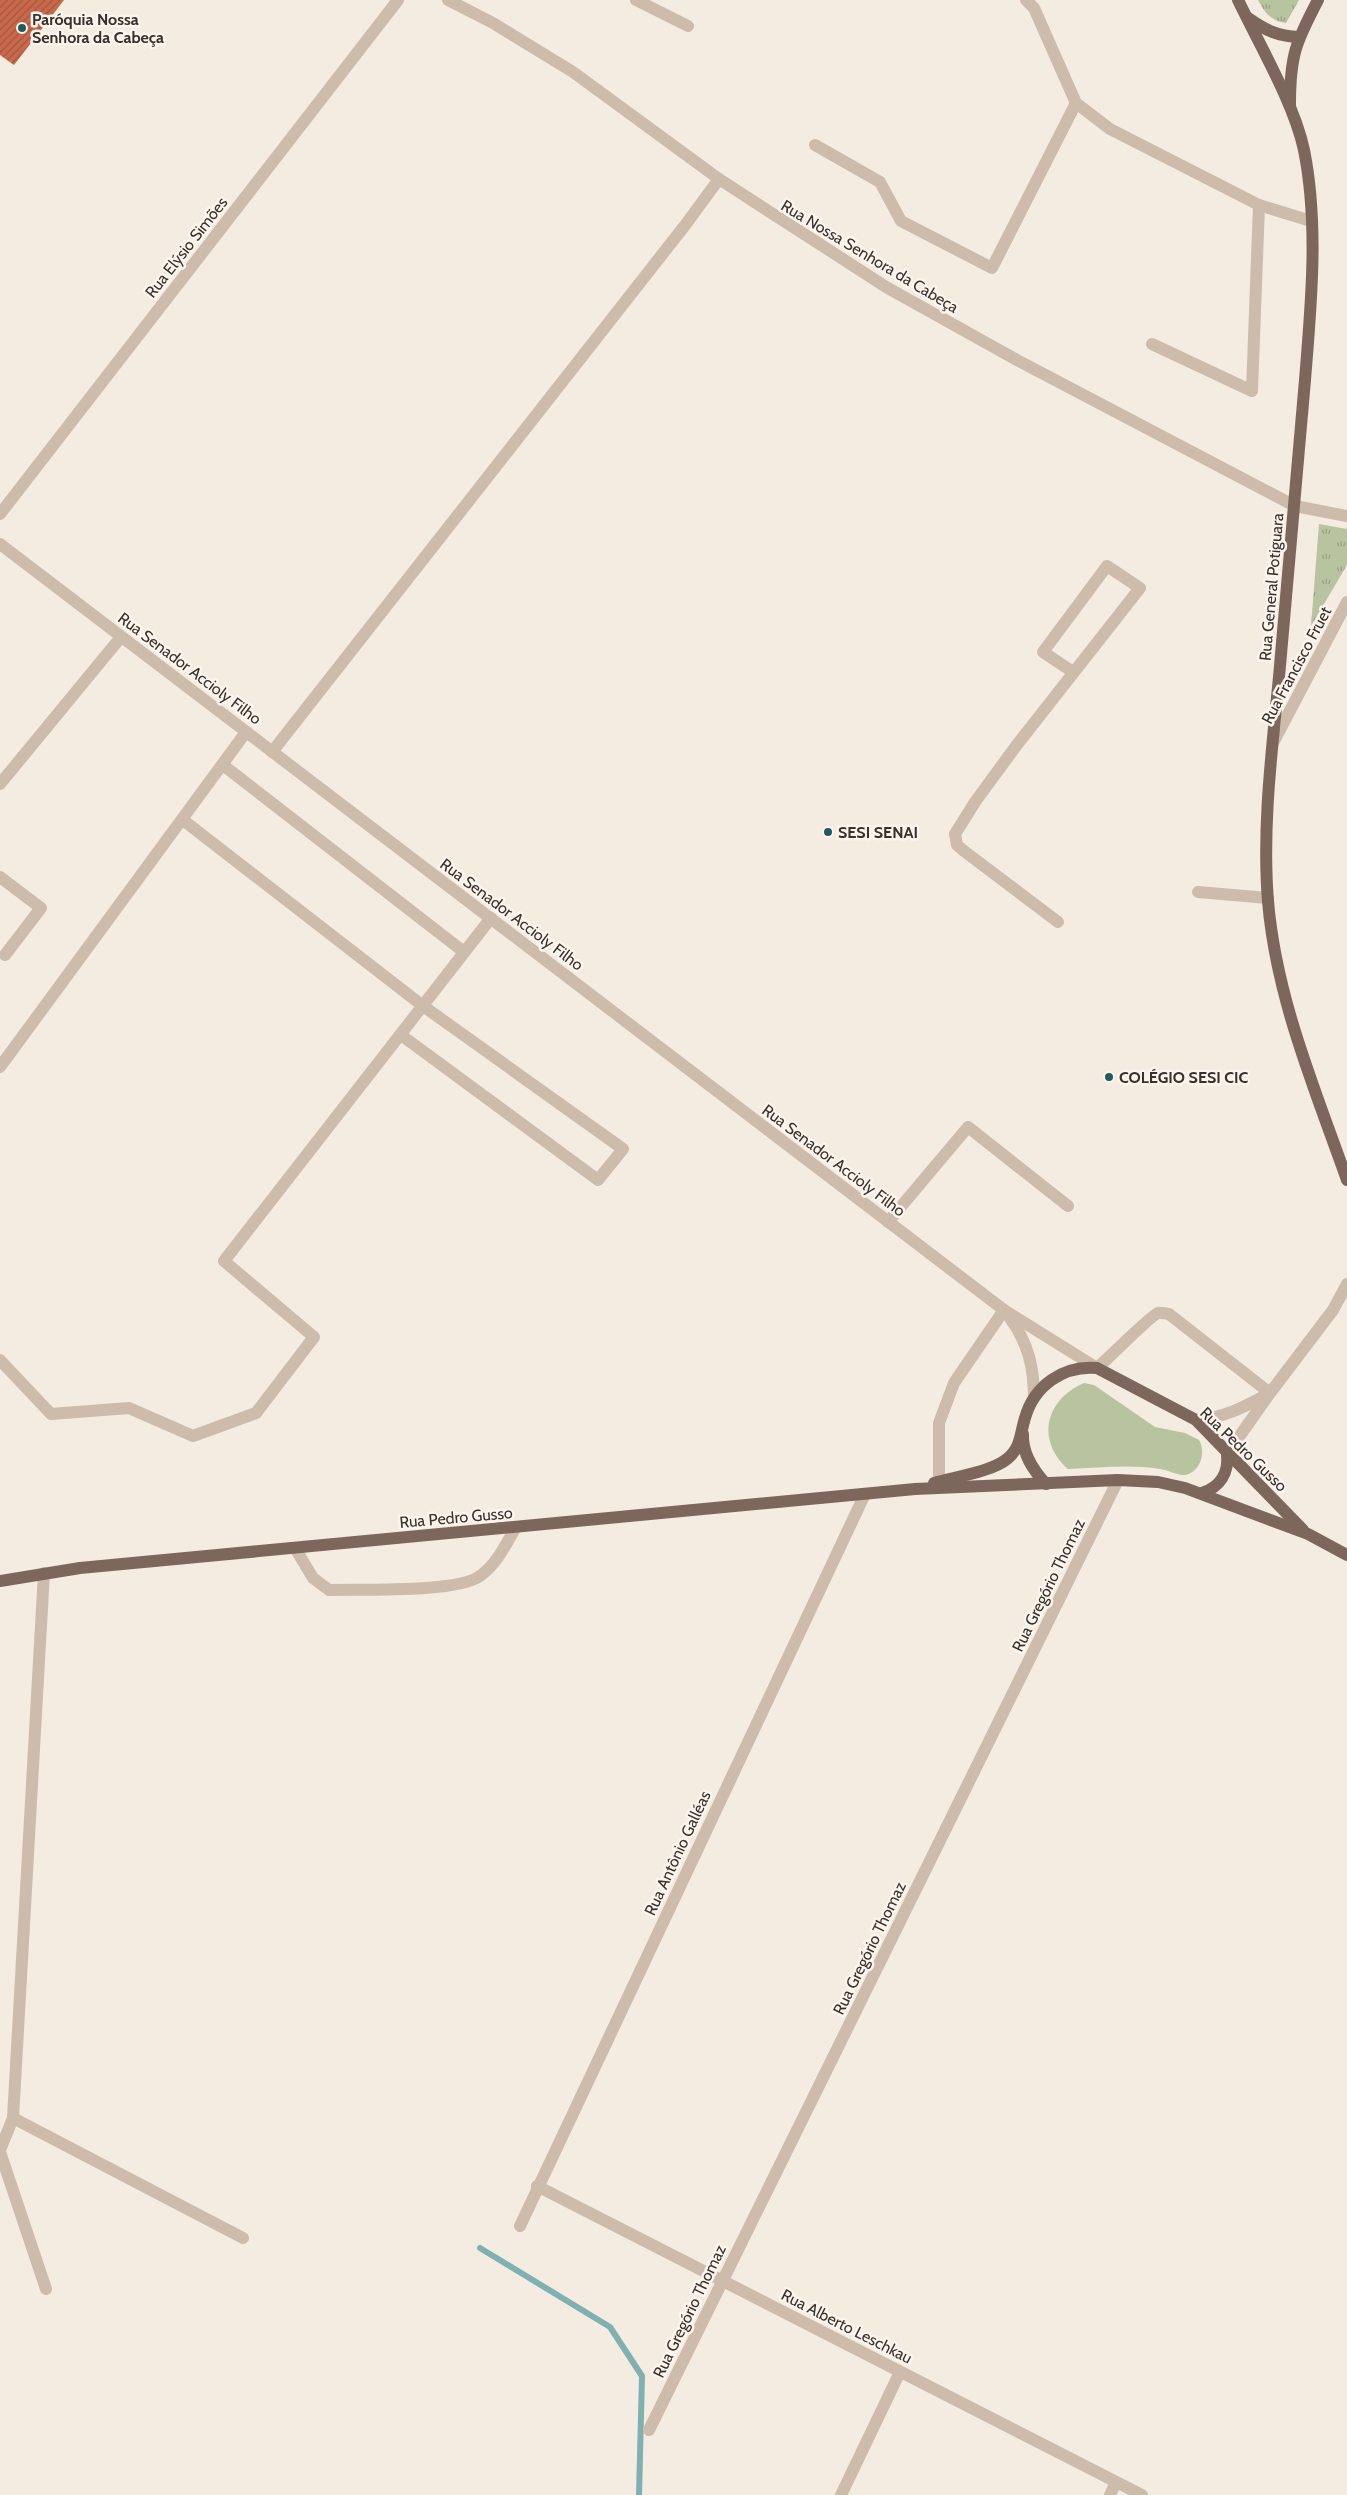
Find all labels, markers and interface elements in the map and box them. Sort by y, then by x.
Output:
place label: Paróquia Nossa Senhora da Cabeça [32,10,164,47]
marker: Paróquia Nossa Senhora da Cabeça [16,22,28,34]
street label: Rua Elýsio Simões [141,193,232,301]
street label: Rua Nossa Senhora da Cabeça [778,196,962,317]
street label: Rua General Potiguara [1256,512,1287,662]
street label: Rua Francisco Fruet [1258,603,1336,727]
street label: Rua Senador Accioly Filho [114,608,265,729]
place label: SESI SENAI [838,823,918,842]
marker: SESI SENAI [822,826,834,838]
street label: Rua Senador Accioly Filho [436,854,587,975]
place label: COLÉGIO SESI CIC [1119,1068,1249,1087]
marker: COLÉGIO SESI CIC [1103,1071,1115,1083]
street label: Rua Senador Accioly Filho [758,1100,909,1221]
street label: Rua Pedro Gusso [1196,1403,1291,1496]
street label: Rua Pedro Gusso [399,1503,514,1532]
street label: Rua Gregório Thomaz [1008,1515,1089,1655]
street label: Rua Antônio Galléas [640,1788,715,1918]
street label: Rua Gregório Thomaz [829,1878,910,2018]
street label: Rua Gregório Thomaz [649,2241,730,2381]
street label: Rua Alberto Leschkau [778,2285,915,2368]

